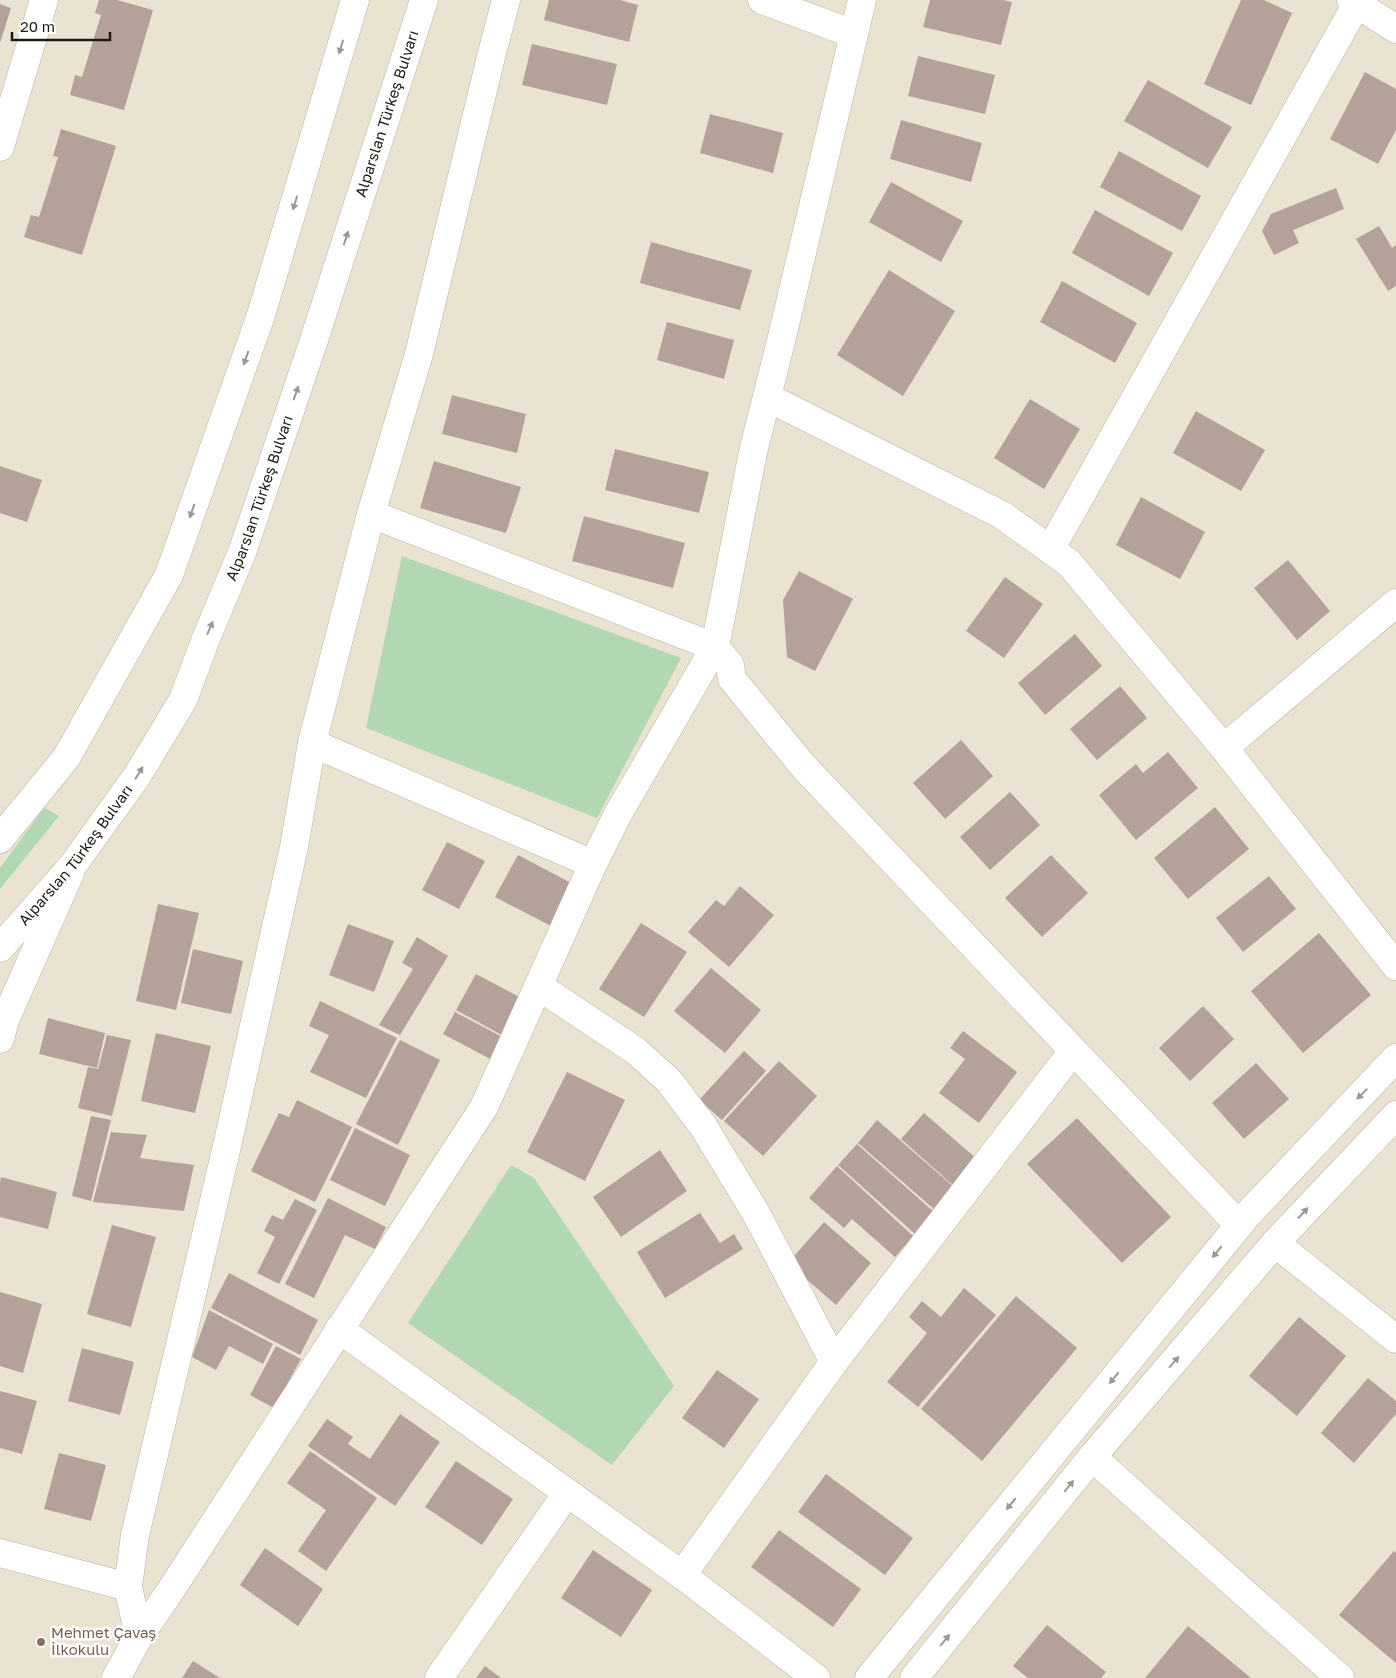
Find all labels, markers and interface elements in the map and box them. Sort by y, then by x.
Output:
scale bar [12,10,110,42]
text: 20 m [20,17,55,35]
street label: Alparslan Türkeş Bulvarı [351,28,422,199]
one-way arrow [336,39,344,54]
one-way arrow [290,195,298,210]
one-way arrow [343,231,351,246]
one-way arrow [242,350,249,365]
one-way arrow [292,385,300,400]
street label: Alparslan Türkeş Bulvarı [221,413,296,583]
one-way arrow [188,504,196,519]
one-way arrow [207,620,215,635]
one-way arrow [134,766,144,780]
street label: Alparslan Türkeş Bulvarı [14,781,136,929]
one-way arrow [1356,1087,1368,1099]
one-way arrow [1297,1208,1309,1220]
one-way arrow [1212,1246,1223,1258]
one-way arrow [1168,1356,1179,1369]
one-way arrow [1109,1371,1120,1384]
one-way arrow [1063,1480,1074,1493]
one-way arrow [1006,1497,1017,1510]
place label: Mehmet Çavaş İlkokulu [51,1623,156,1658]
one-way arrow [939,1634,950,1647]
marker: Mehmet Çavaş İlkokulu [35,1636,47,1648]

